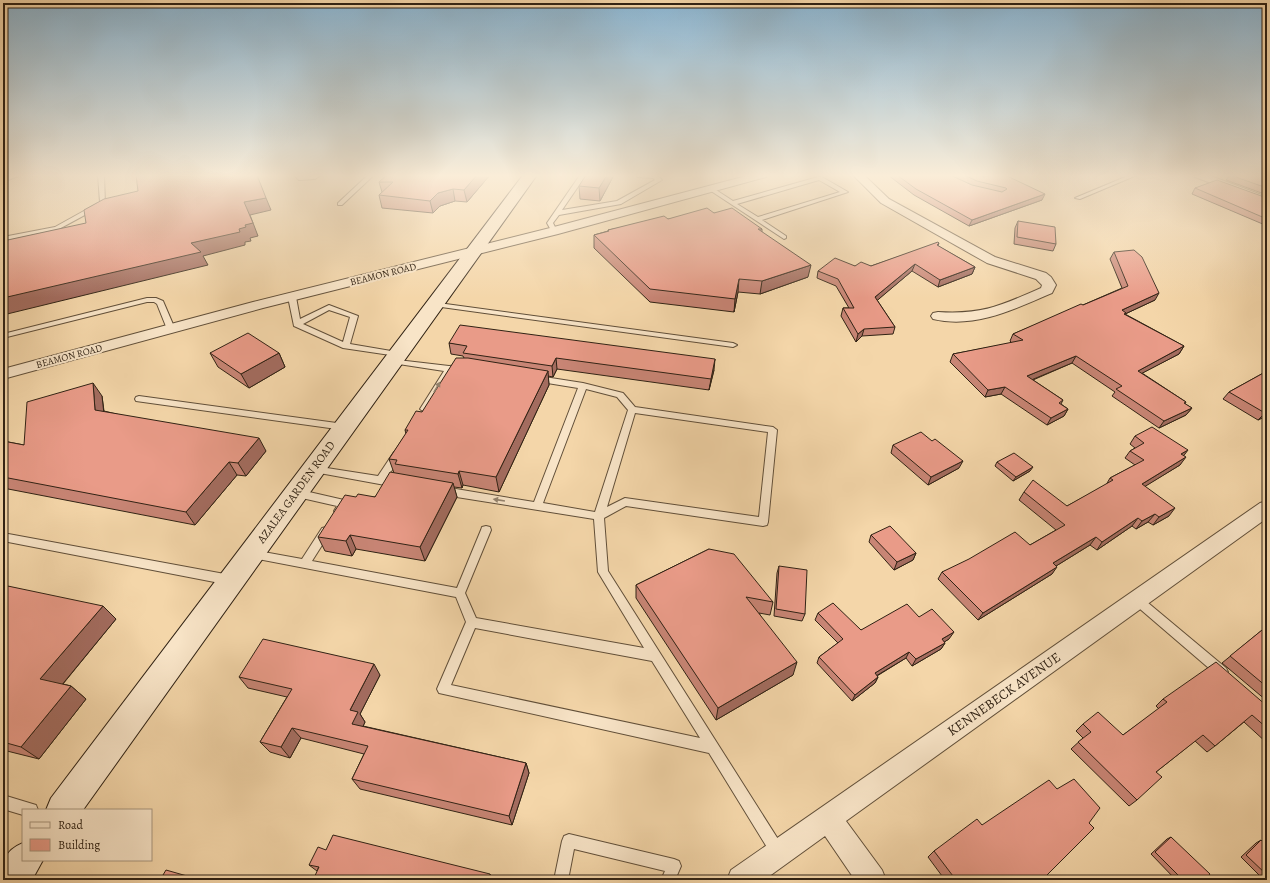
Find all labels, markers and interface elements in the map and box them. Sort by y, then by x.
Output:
street label: BEAMON ROAD [348,259,418,289]
street label: BEAMON ROAD [35,341,103,371]
one-way arrow [434,381,441,393]
street label: AZALEA GARDEN ROAD [253,438,339,547]
one-way arrow [493,497,505,503]
street label: KENNEBECK AVENUE [943,648,1065,740]
legend [22,809,152,861]
text: Road [58,817,84,833]
text: Building [58,837,100,853]

